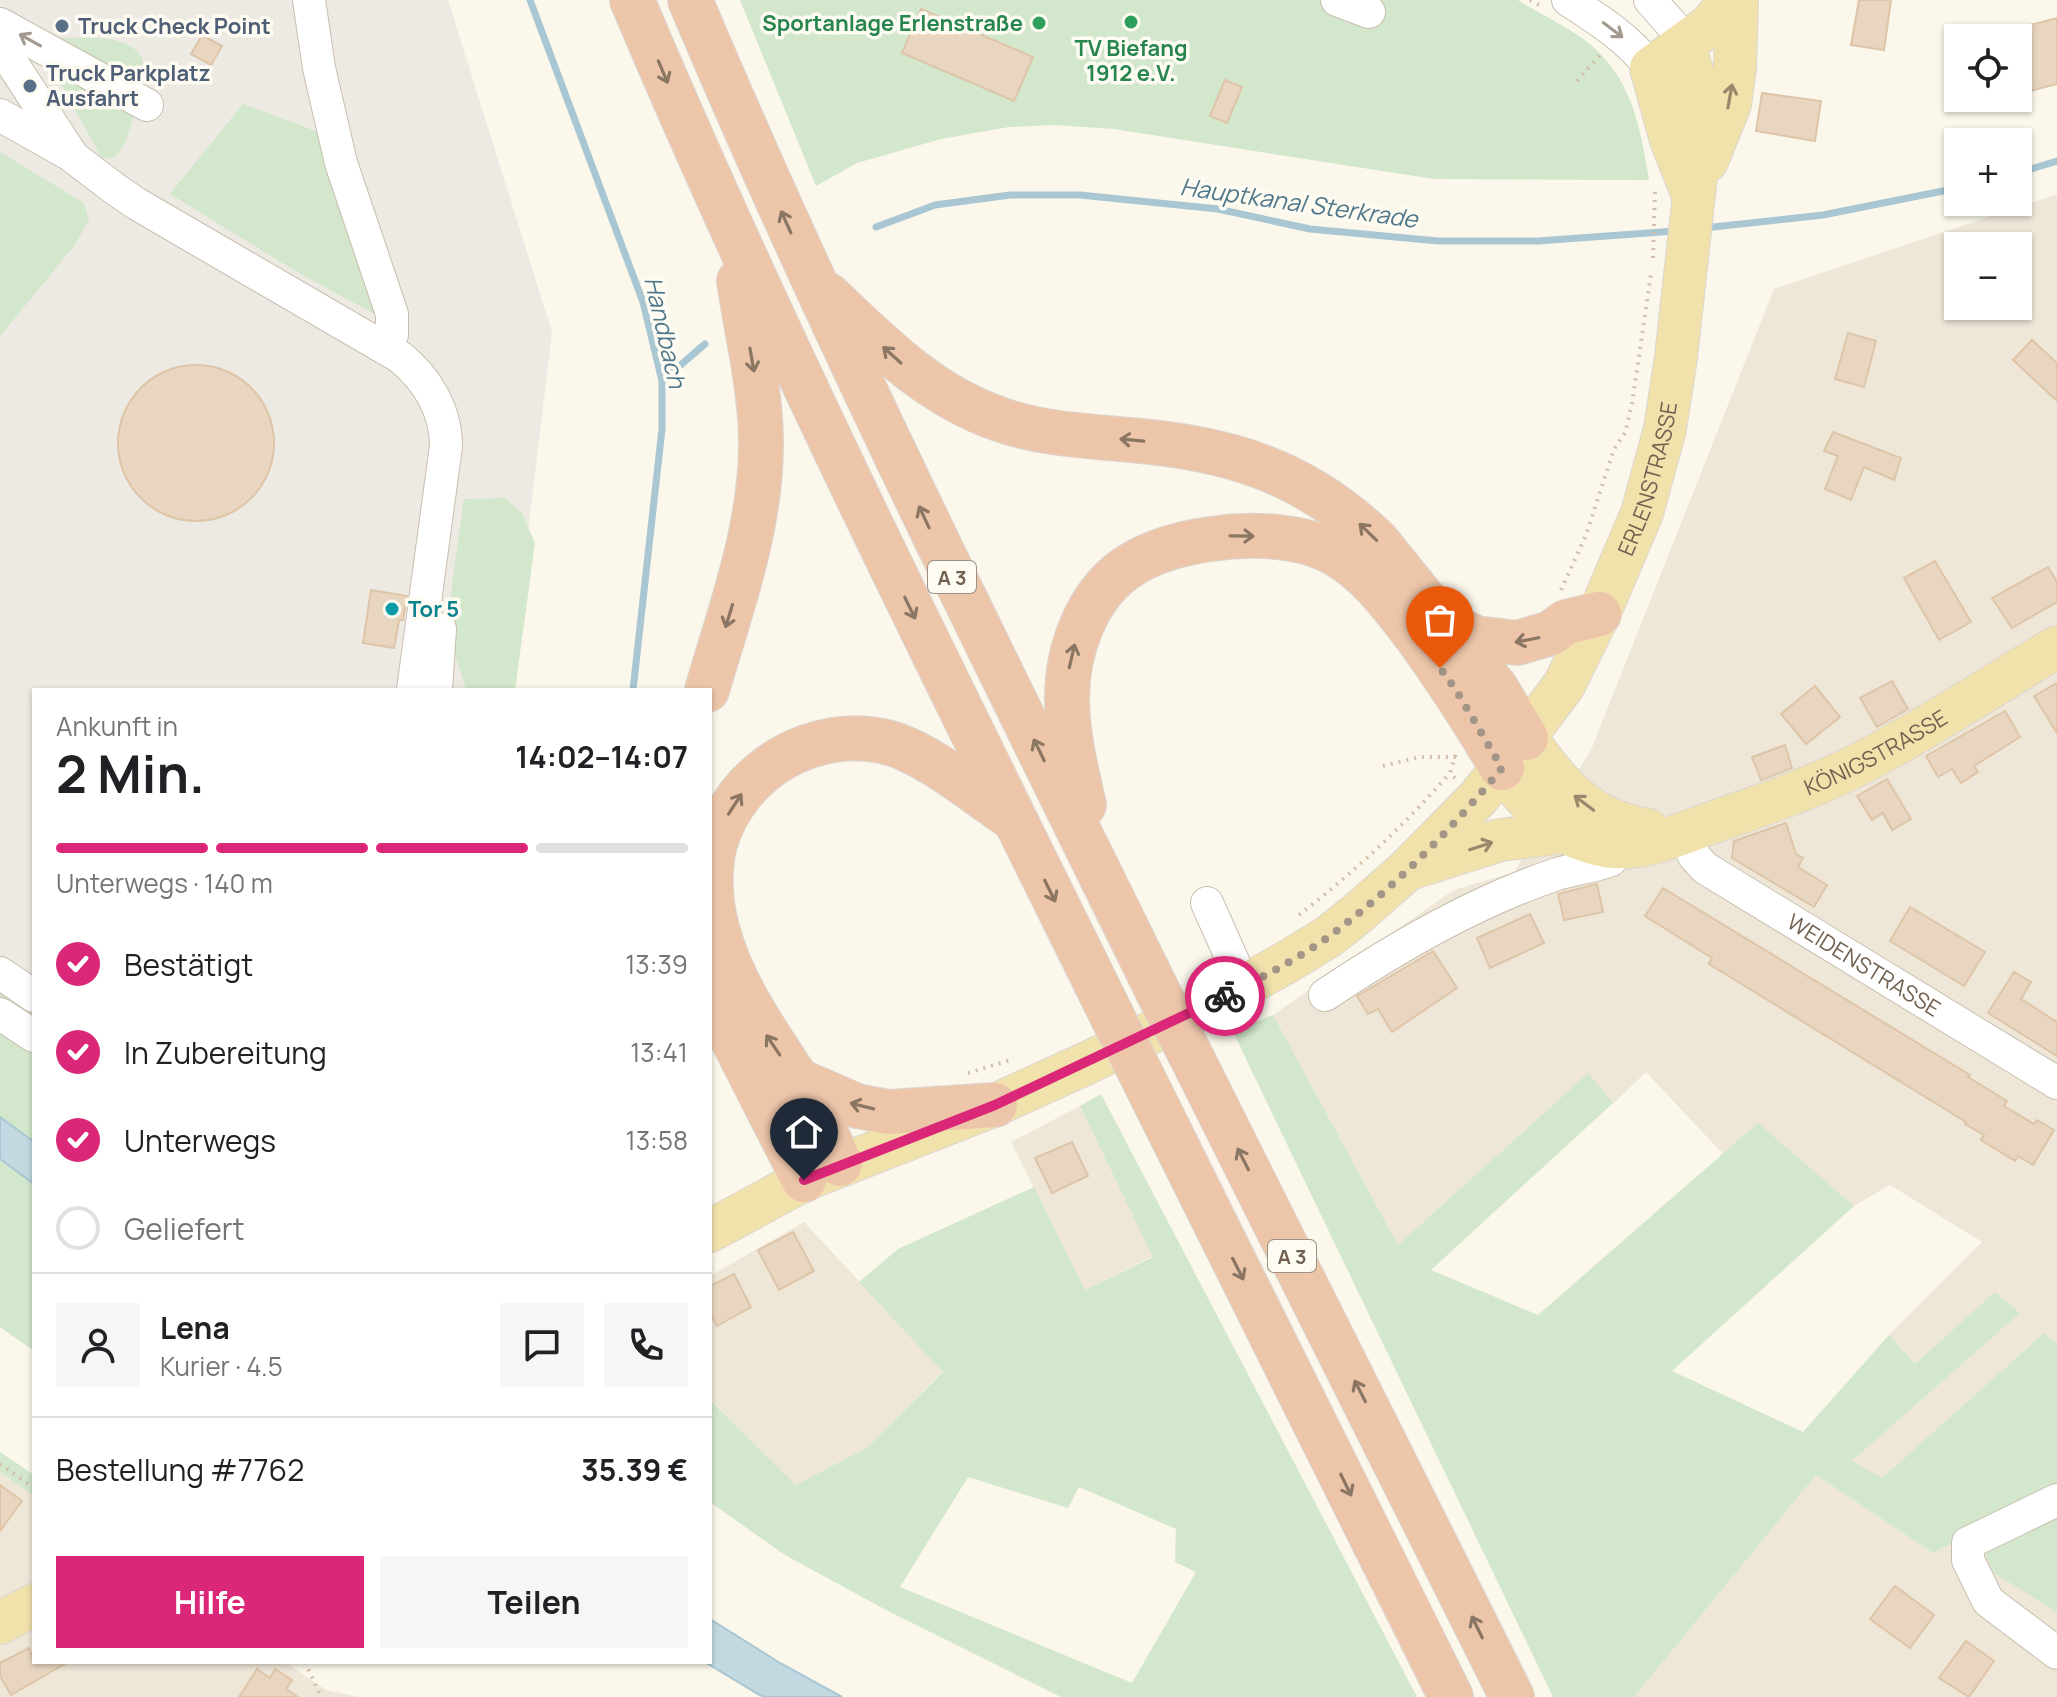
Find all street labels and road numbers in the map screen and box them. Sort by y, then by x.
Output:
street label: ERLENSTRASSE [1611,400,1684,560]
road number: A 3 [928,561,976,593]
street label: KÖNIGSTRASSE [1800,703,1953,802]
street label: WEIDENSTRASSE [1782,907,1946,1023]
road number: A 3 [1268,1240,1316,1272]

